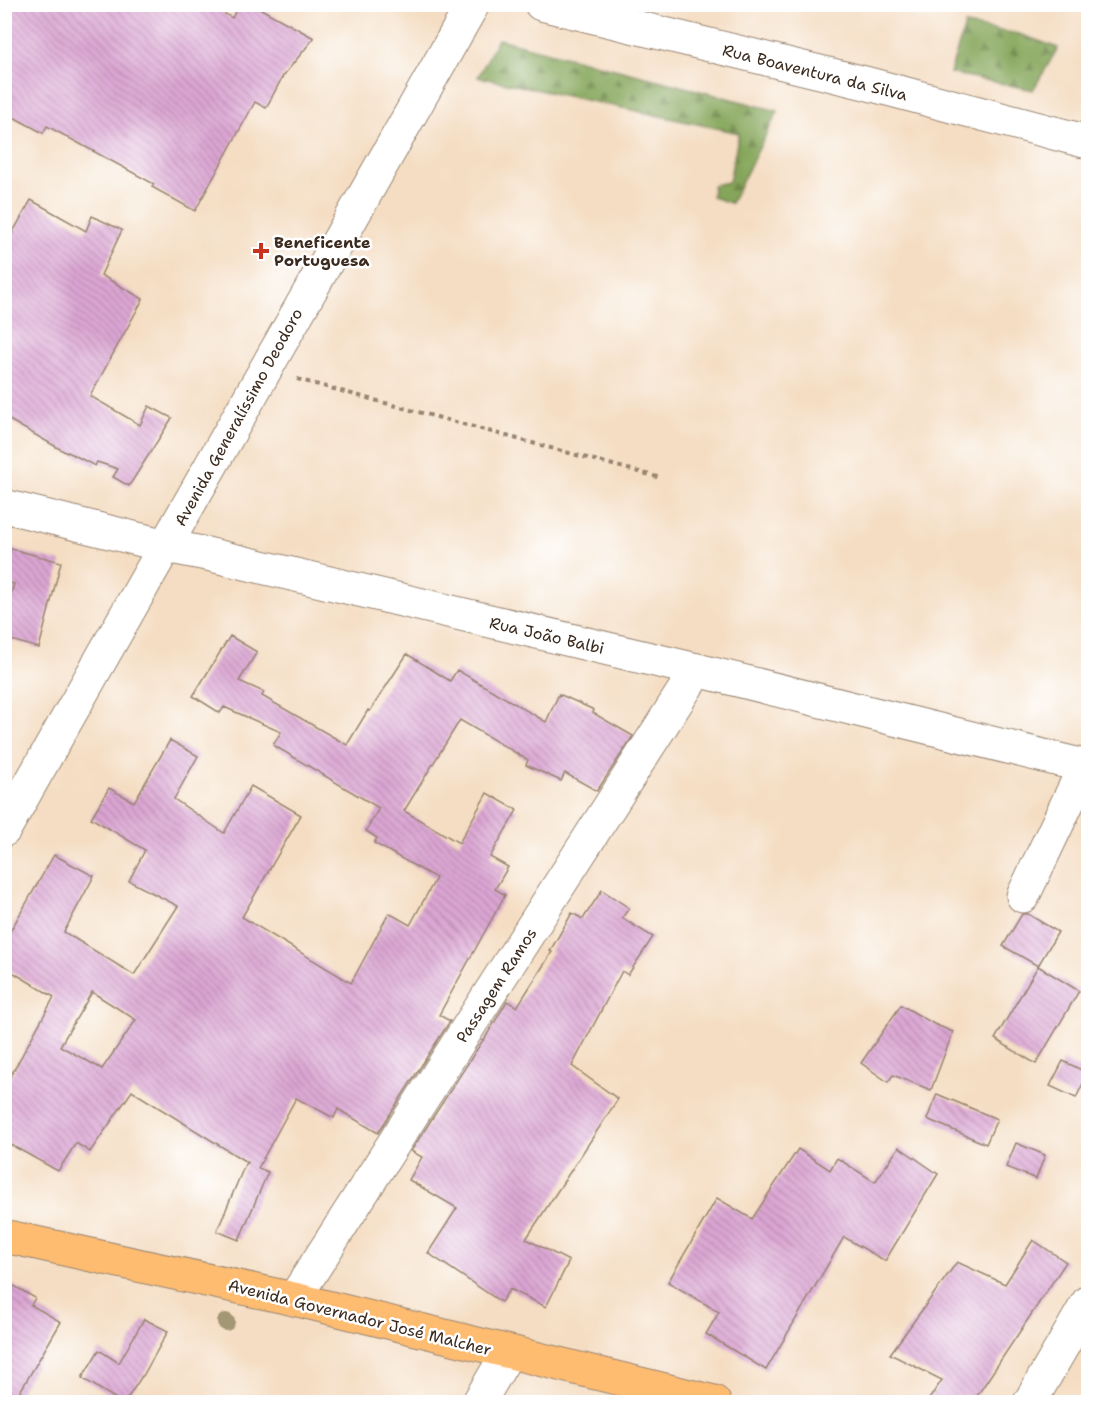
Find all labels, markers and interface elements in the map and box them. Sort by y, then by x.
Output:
street label: Rua Boaventura da Silva [720,39,909,106]
place label: Beneficente Portuguesa [274,232,371,271]
marker: Beneficente Portuguesa [252,242,270,260]
street label: Avenida Generalíssimo Deodoro [170,305,307,530]
street label: Rua João Balbi [487,612,606,659]
street label: Passagem Ramos [451,924,541,1047]
street label: Avenida Governador José Malcher [226,1275,494,1360]

